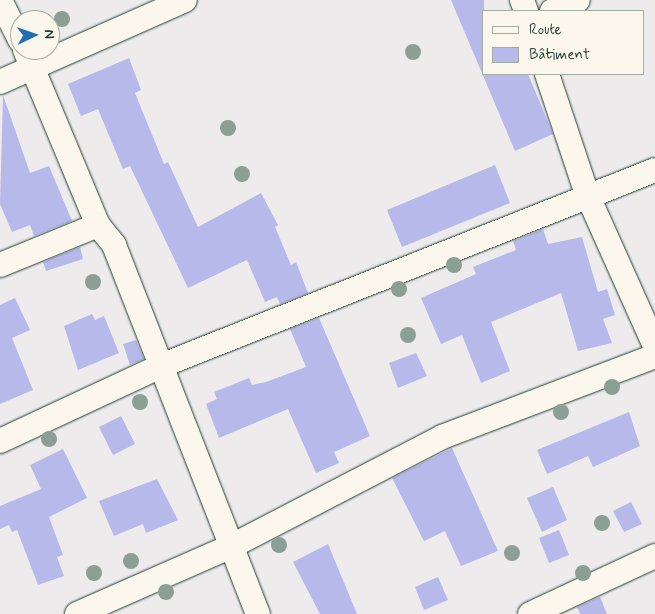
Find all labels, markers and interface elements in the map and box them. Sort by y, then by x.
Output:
north arrow [10,10,60,60]
legend [482,10,645,75]
text: Route [529,20,562,40]
text: N [40,29,58,39]
text: Bâtiment [529,45,590,65]

